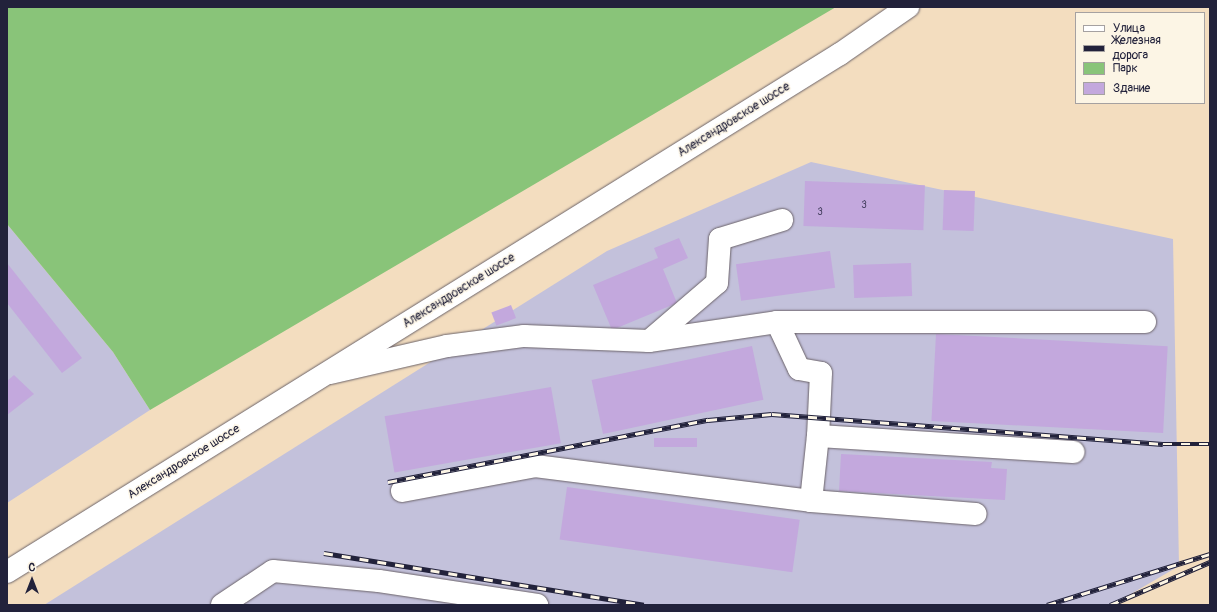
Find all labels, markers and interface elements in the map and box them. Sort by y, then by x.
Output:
legend [1075,12,1205,104]
text: Улица [1113,21,1145,36]
text: Железная дорога [1113,33,1161,63]
text: Парк [1113,61,1138,76]
street label: Александровское шоссе [675,80,793,160]
text: Здание [1113,81,1150,96]
house number: 3 [861,200,867,212]
house number: 3 [817,207,823,219]
street label: Александровское шоссе [400,251,518,331]
street label: Александровское шоссе [125,422,243,502]
north arrow [12,560,52,600]
text: С [29,561,35,574]

